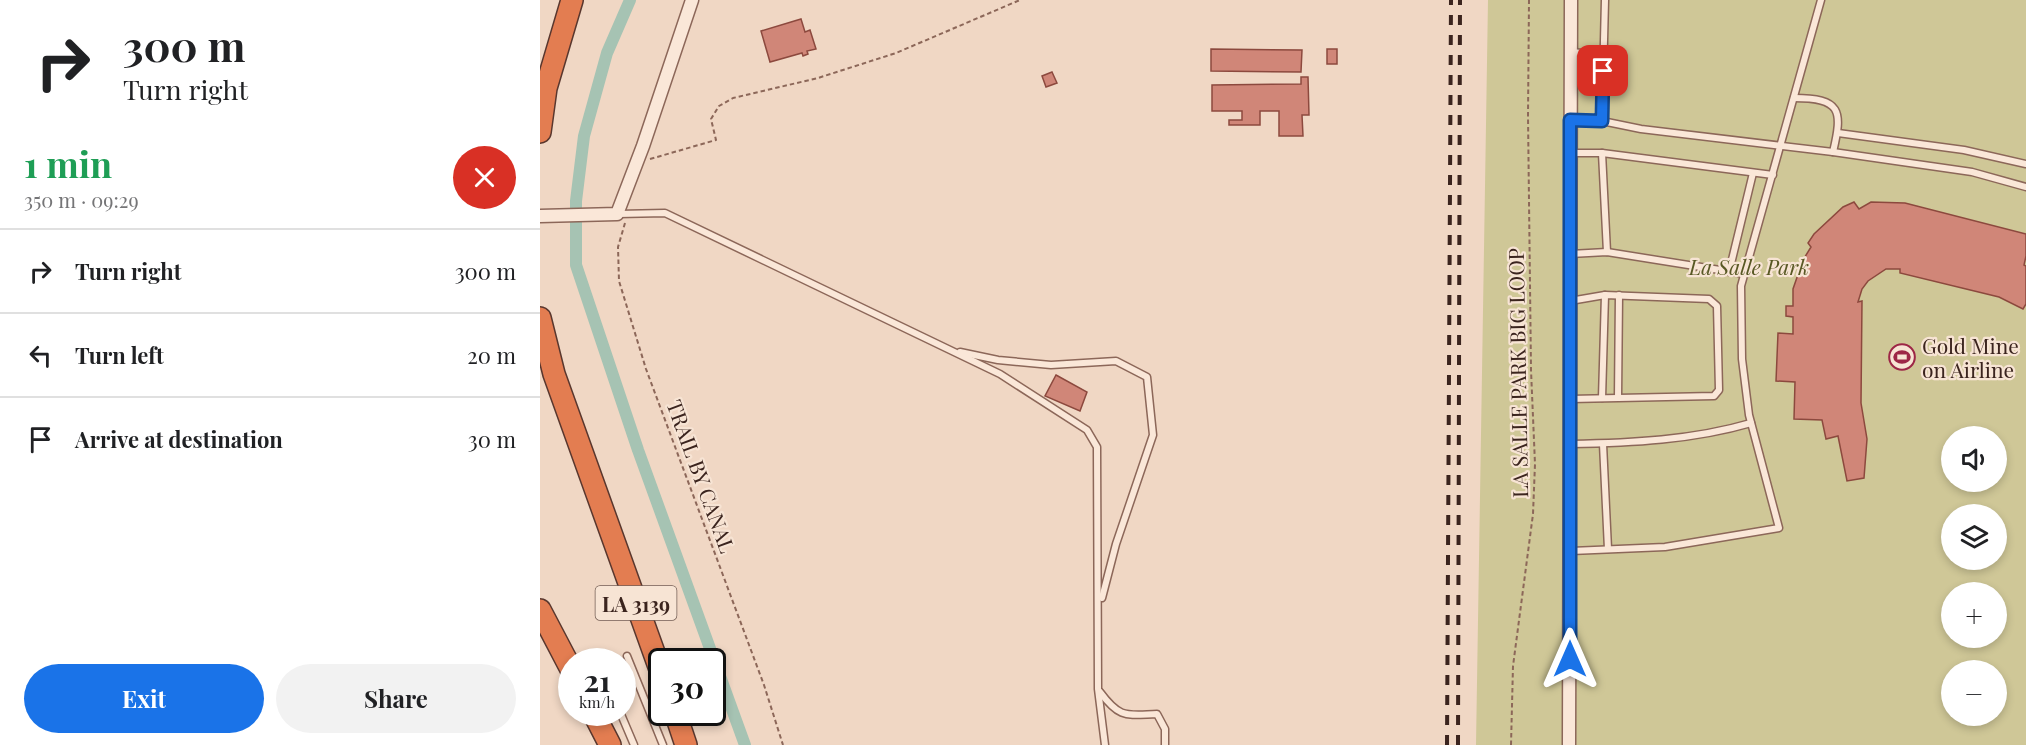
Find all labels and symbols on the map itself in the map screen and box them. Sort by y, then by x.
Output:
pin [1577,45,1628,96]
street label: LA SALLE PARK BIG LOOP [1501,248,1533,498]
park label: La Salle Park [1688,252,1809,280]
place label: Gold Mine on Airline [1922,331,2019,383]
sports icon: Gold Mine on Airline [1887,342,1917,372]
street label: TRAIL BY CANAL [661,396,743,556]
road number: LA 3139 [596,586,676,620]
position arrow [1538,627,1602,691]
speed limit sign: 30 [648,648,726,726]

